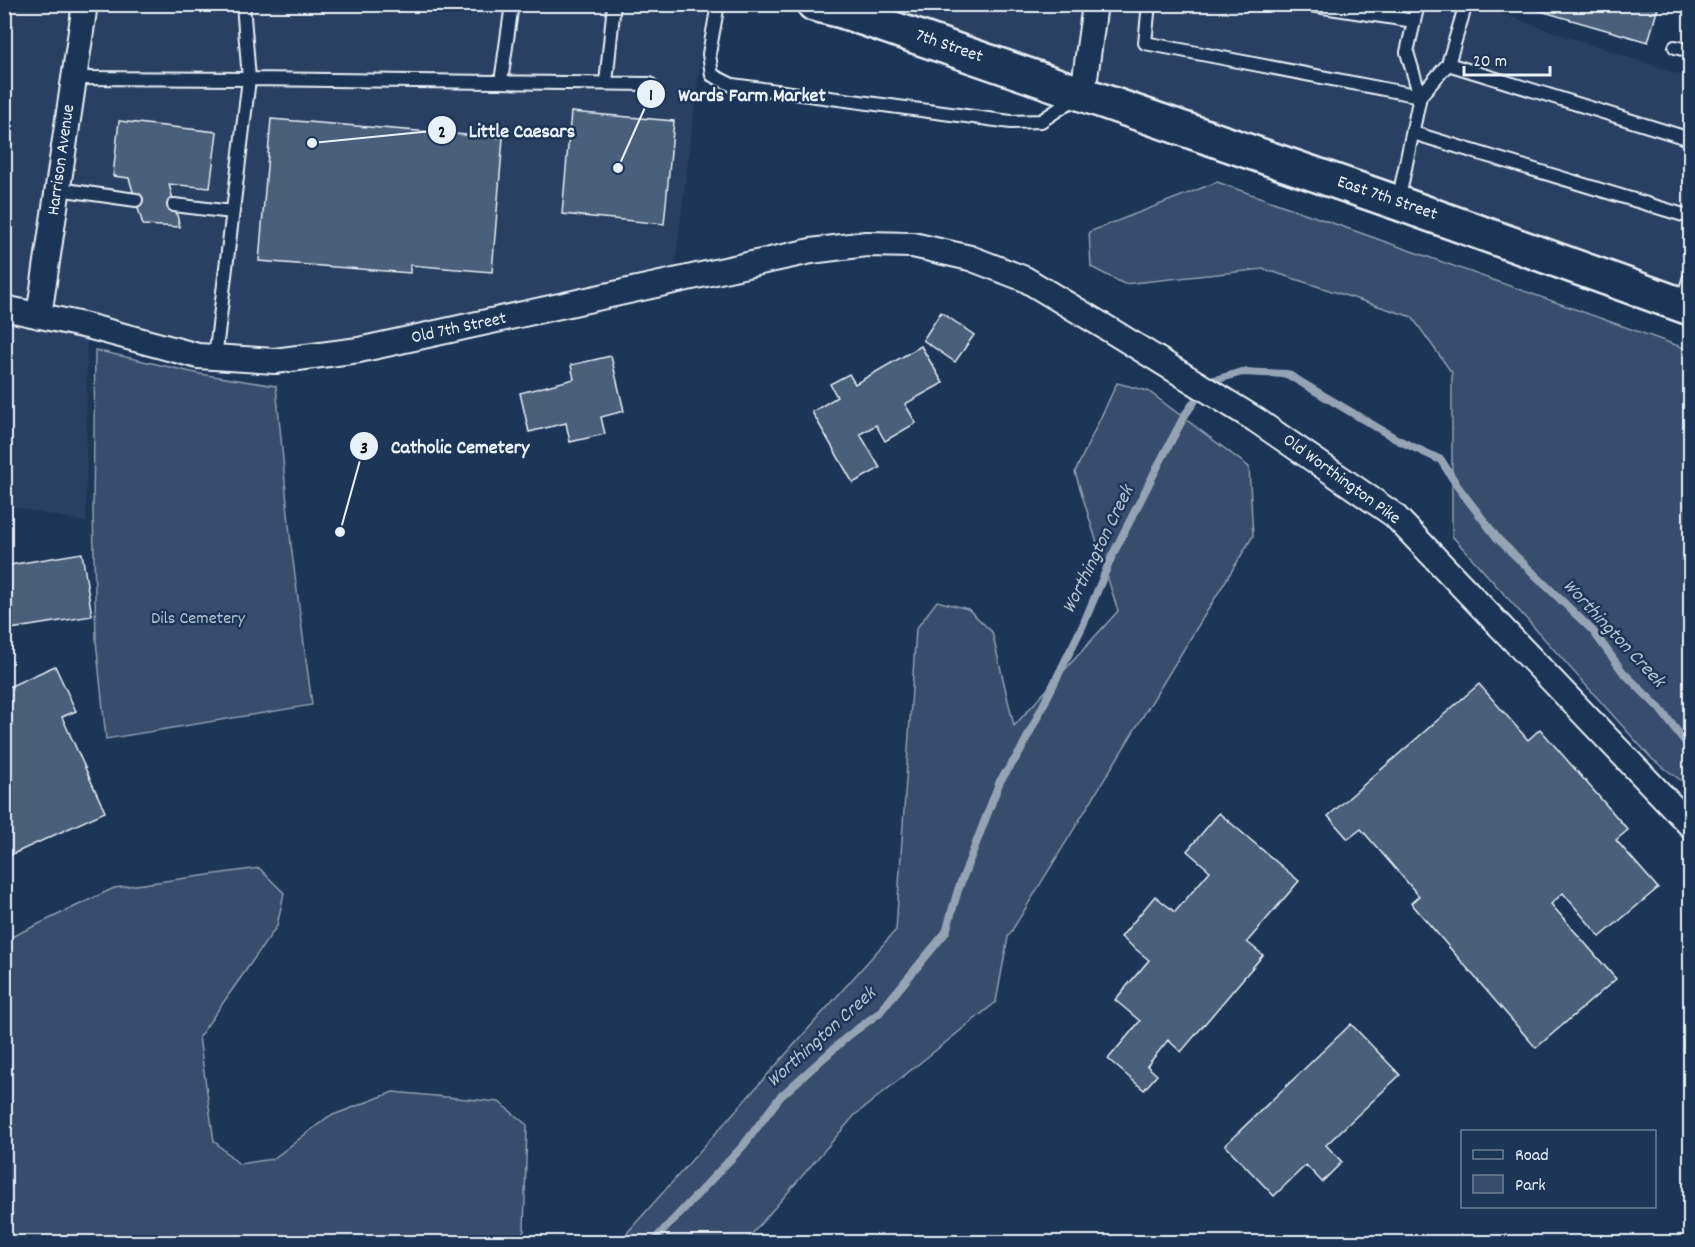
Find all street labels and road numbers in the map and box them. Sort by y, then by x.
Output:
street label: 7th Street [912,24,986,70]
street label: Harrison Avenue [42,103,82,217]
street label: East 7th Street [1333,170,1441,228]
street label: Old 7th Street [409,307,509,351]
street label: Old Worthington Pike [1277,429,1405,531]

